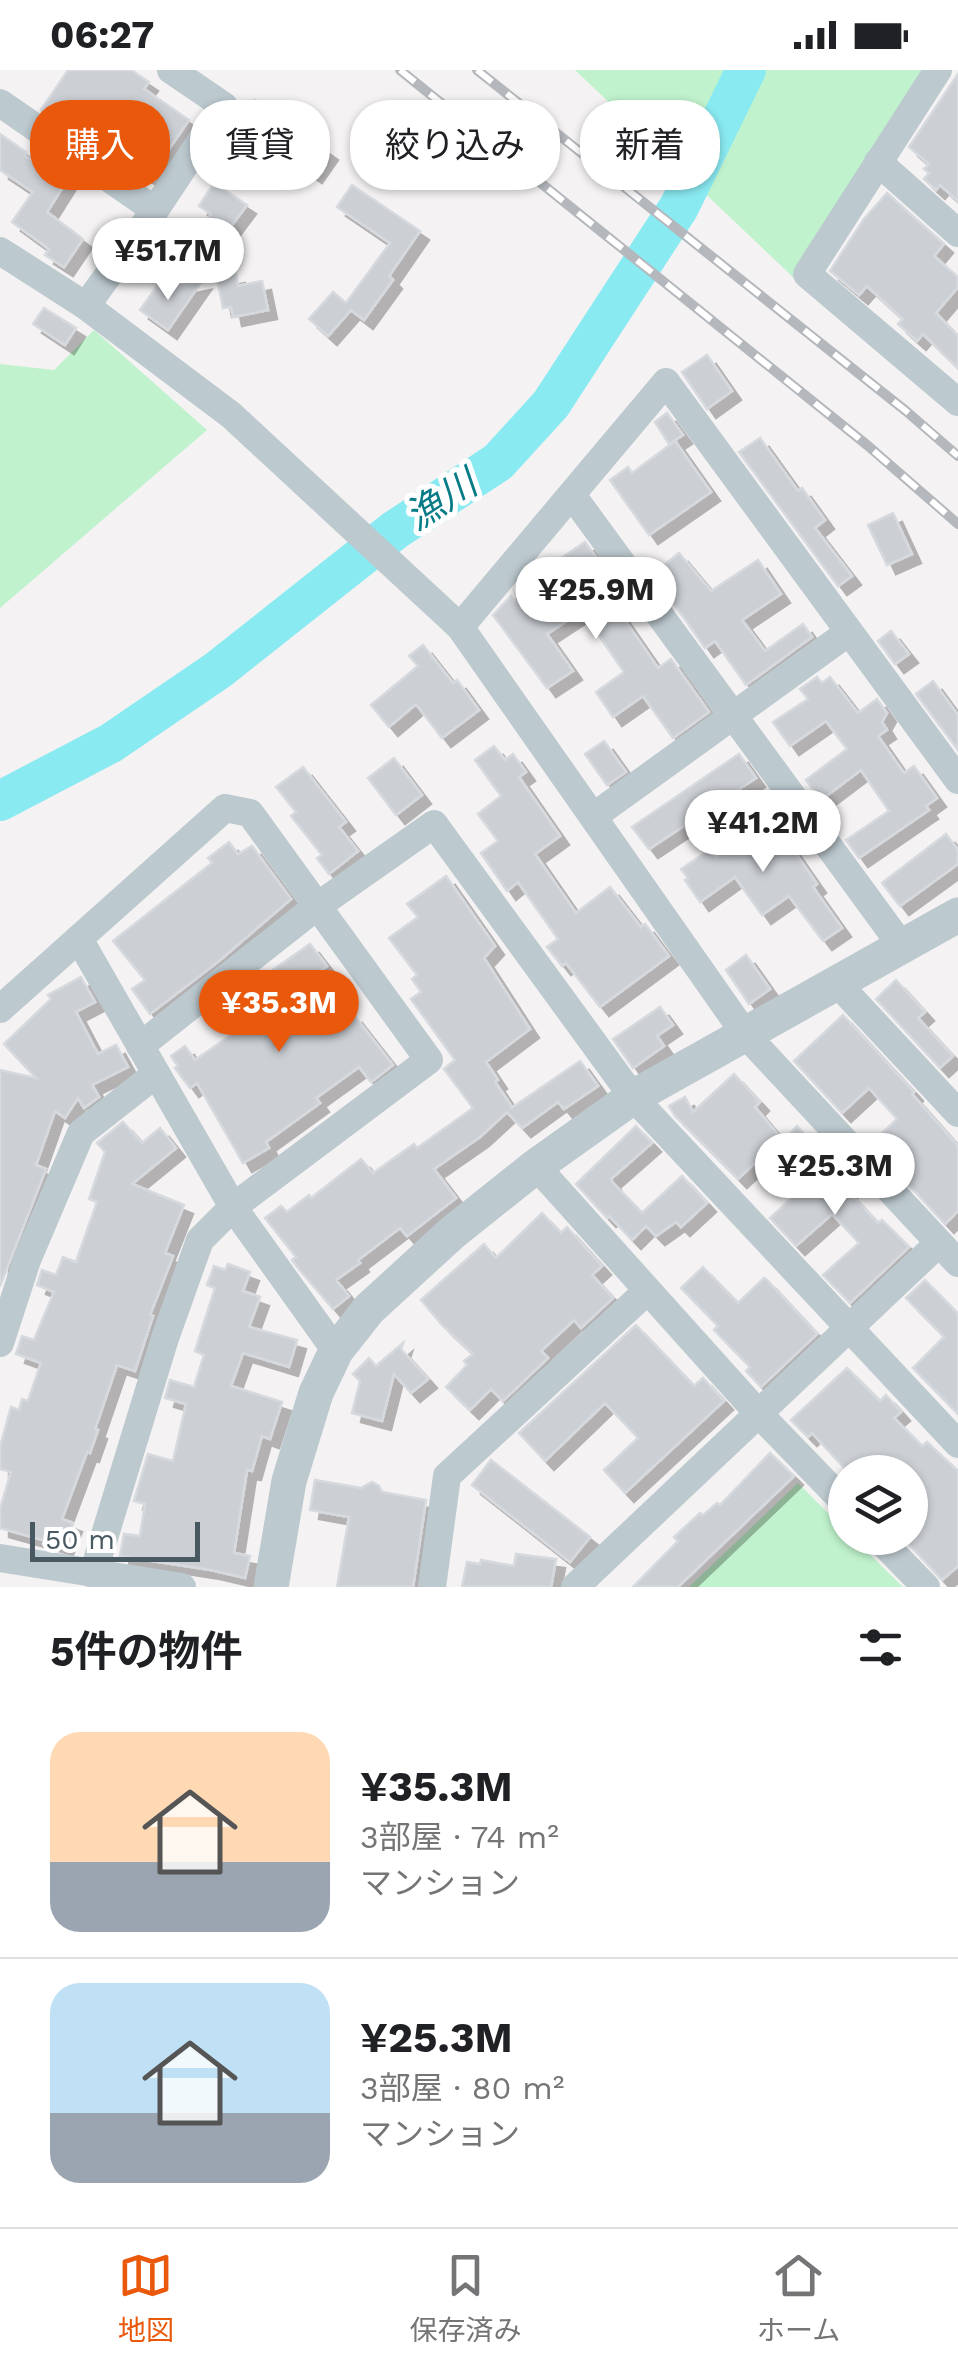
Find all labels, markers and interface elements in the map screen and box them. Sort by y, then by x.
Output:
text: 06:27 [50,13,154,57]
chip: 購入 [30,100,170,190]
chip: 賃貸 [190,100,330,190]
chip: 絞り込み [350,100,560,190]
chip: 新着 [580,100,720,190]
pin: ¥51.7M [87,218,249,303]
text: ¥51.7M [114,231,222,269]
water label: 漁川 [397,459,488,539]
pin: ¥25.9M [515,557,677,642]
text: ¥25.9M [537,570,655,608]
pin: ¥41.2M [682,790,844,875]
text: ¥41.2M [707,803,819,841]
pin: ¥35.3M [198,970,360,1055]
text: ¥35.3M [221,983,337,1021]
pin: ¥25.3M [754,1133,916,1218]
text: ¥25.3M [777,1146,893,1184]
map controls [828,1455,928,1555]
button: layers [828,1455,928,1555]
scale bar [30,1517,200,1562]
text: 50 m [45,1523,115,1556]
icon: filters [853,1620,908,1675]
text: 5件の物件 [50,1627,243,1676]
text: ¥35.3M [360,1762,513,1811]
icon: home [130,1772,250,1892]
text: 3部屋 · 74 m² [360,1818,559,1856]
text: マンション [360,1864,520,1902]
text: ¥25.3M [360,2013,513,2062]
icon: home [130,2023,250,2143]
text: 3部屋 · 80 m² [360,2069,564,2107]
text: マンション [360,2115,520,2153]
tab: 地図 [118,2248,174,2348]
tab: 保存済み [409,2248,521,2348]
tab: ホーム [757,2248,840,2348]

